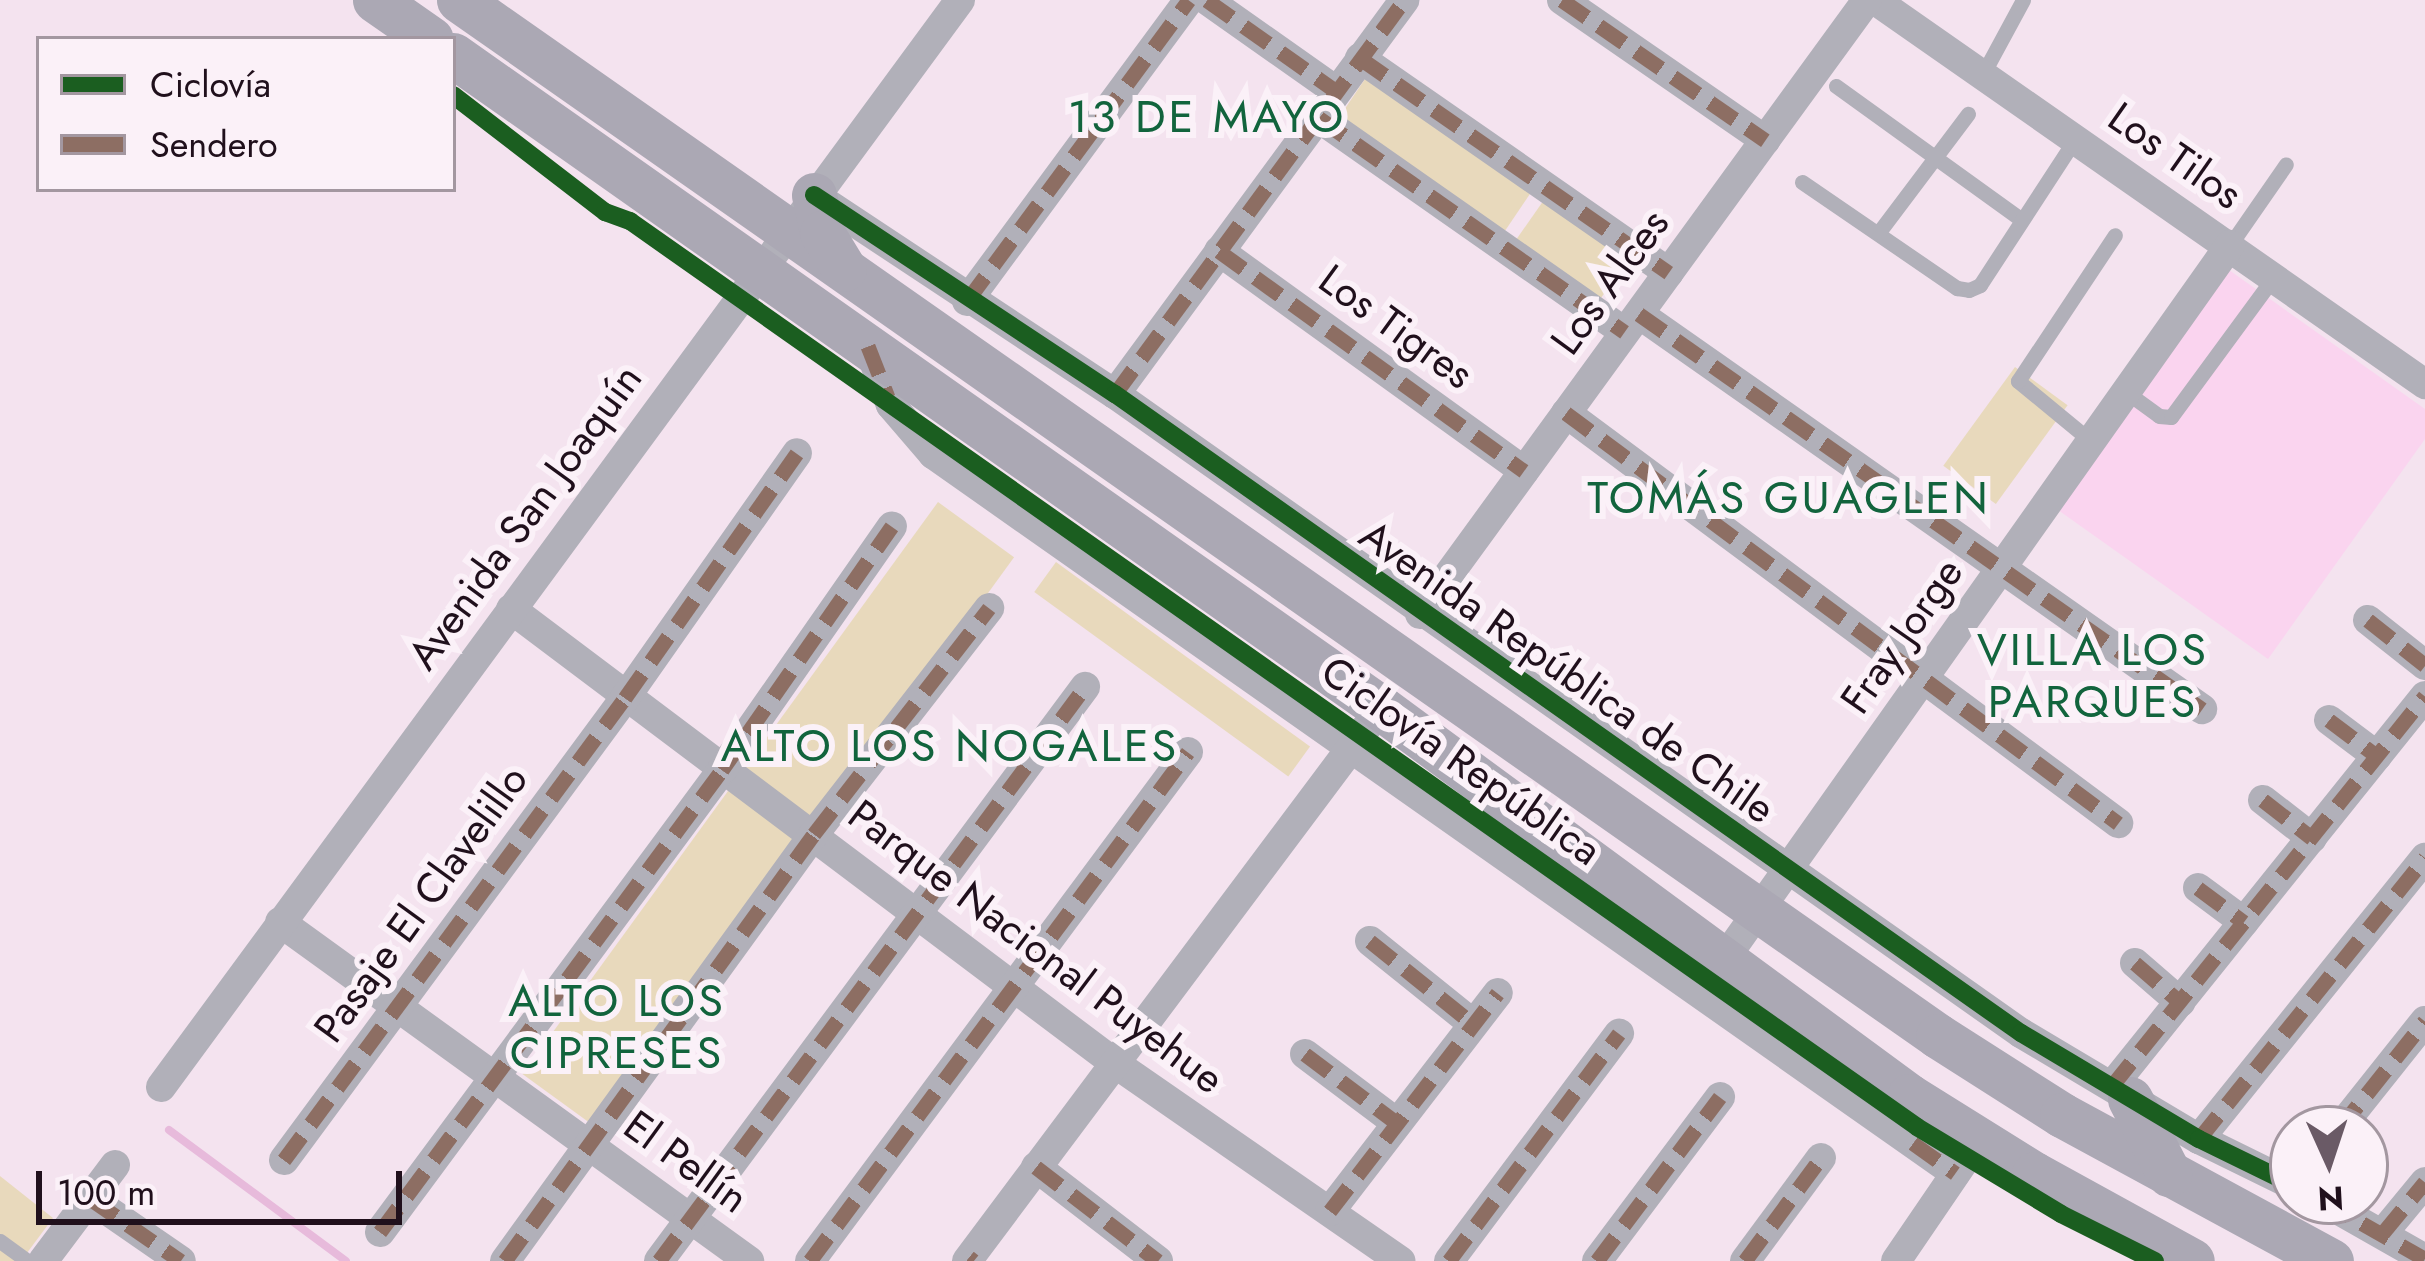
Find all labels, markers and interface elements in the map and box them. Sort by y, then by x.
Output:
legend [36,36,456,192]
text: Ciclovía [150,58,271,110]
district label: 13 DE MAYO [1068,90,1346,144]
street label: Los Tilos [2099,92,2251,220]
text: Sendero [150,118,278,170]
street label: Los Alces [1540,199,1680,365]
street label: Los Tigres [1309,254,1483,400]
street label: Avenida San Joaquín [397,355,653,679]
district label: TOMÁS GUAGLEN [1587,471,1991,525]
street label: Avenida República de Chile [1350,510,1784,834]
street label: Fray Jorge [1830,549,1974,723]
district label: VILLA LOS PARQUES [1977,623,2209,729]
street label: Ciclovía República [1311,646,1611,876]
district label: ALTO LOS NOGALES [721,719,1179,773]
street label: Pasaje El Clavelillo [304,756,538,1052]
street label: Parque Nacional Puyehue [839,789,1233,1105]
district label: ALTO LOS CIPRESES [508,974,726,1080]
street label: El Pellín [614,1100,758,1224]
north arrow [2269,1105,2389,1225]
scale bar [42,1147,408,1221]
text: 100 m [57,1166,155,1218]
text: N [2316,1174,2345,1223]

